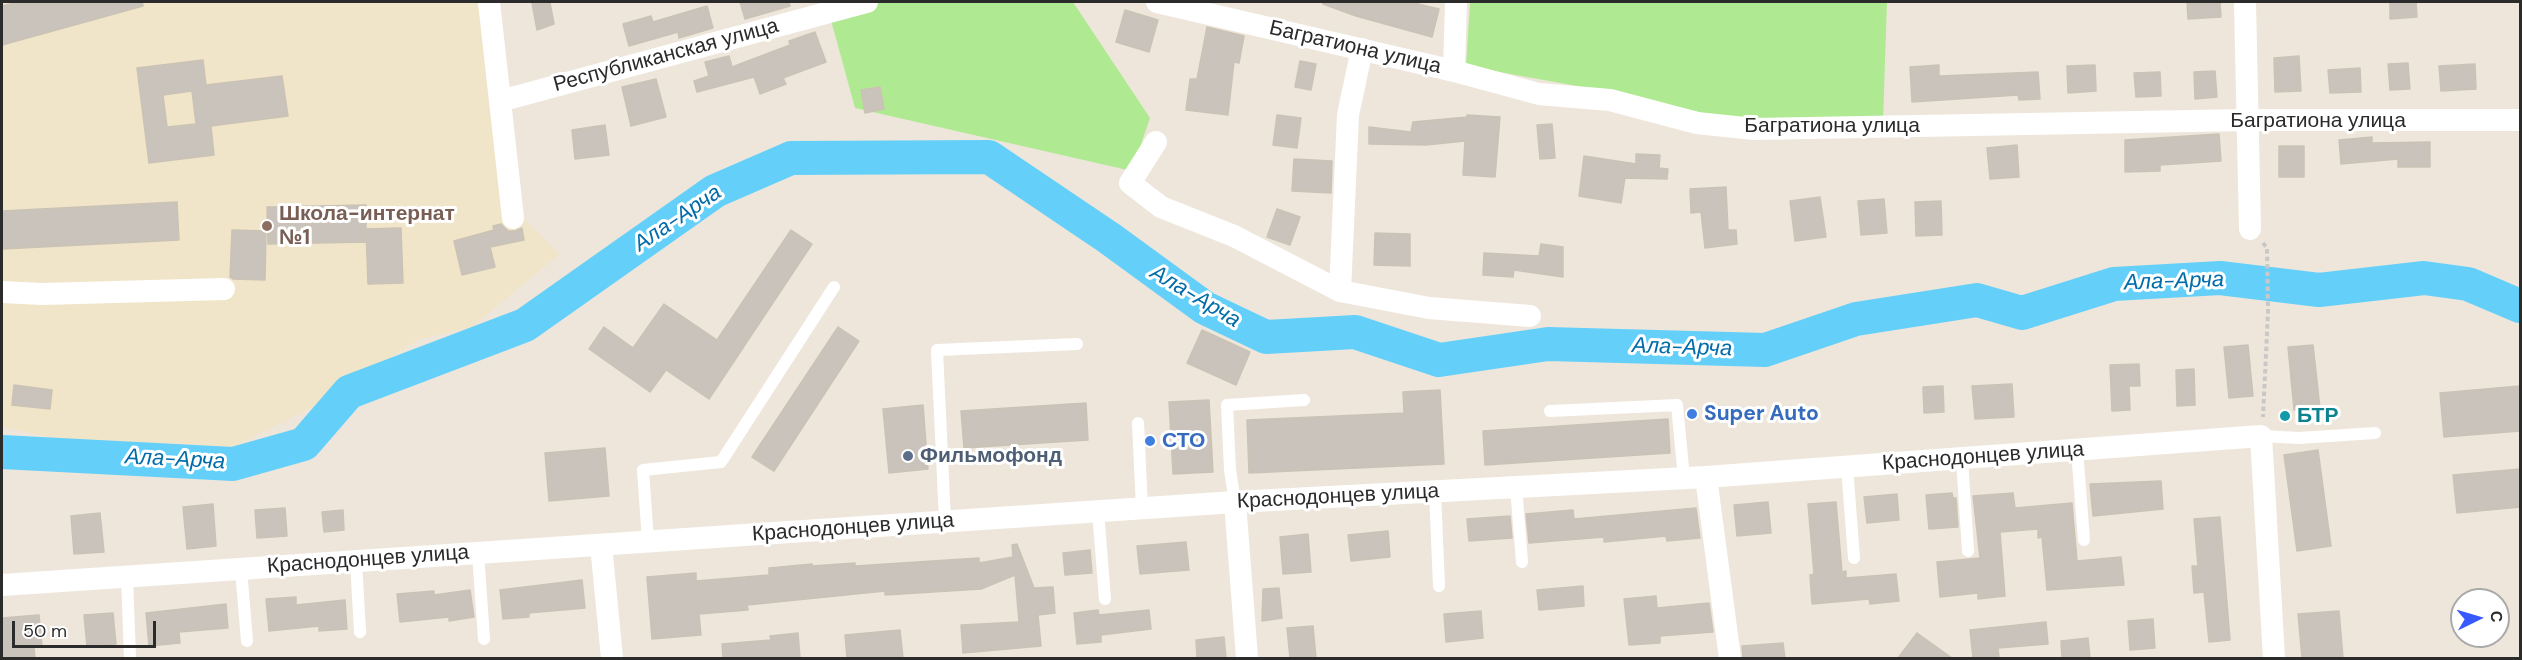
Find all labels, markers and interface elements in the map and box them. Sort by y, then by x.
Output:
street label: Республиканская улица [551,14,781,98]
street label: Багратиона улица [1267,16,1443,80]
street label: Багратиона улица [2230,108,2406,134]
street label: Багратиона улица [1744,113,1920,139]
water label: Ала-Арча [629,180,727,258]
place label: Школа-интернат №1 [279,201,455,251]
marker: Школа-интернат №1 [260,219,274,233]
water label: Ала-Арча [1145,260,1245,334]
water label: Ала-Арча [2123,267,2225,297]
water label: Ала-Арча [1631,333,1733,363]
place label: Super Auto [1704,401,1819,427]
place label: БТР [2297,403,2338,429]
marker: Super Auto [1685,407,1699,421]
marker: БТР [2278,409,2292,423]
place label: СТО [1162,428,1205,454]
marker: СТО [1143,434,1157,448]
street label: Краснодонцев улица [1881,437,2085,477]
place label: Фильмофонд [920,443,1062,469]
water label: Ала-Арча [124,444,226,476]
marker: Фильмофонд [901,449,915,463]
street label: Краснодонцев улица [1236,479,1440,515]
street label: Краснодонцев улица [751,508,955,548]
street label: Краснодонцев улица [266,540,470,580]
north arrow [2450,588,2510,648]
scale bar [15,609,159,647]
text: С [2485,610,2507,623]
text: 50 m [23,619,67,643]

